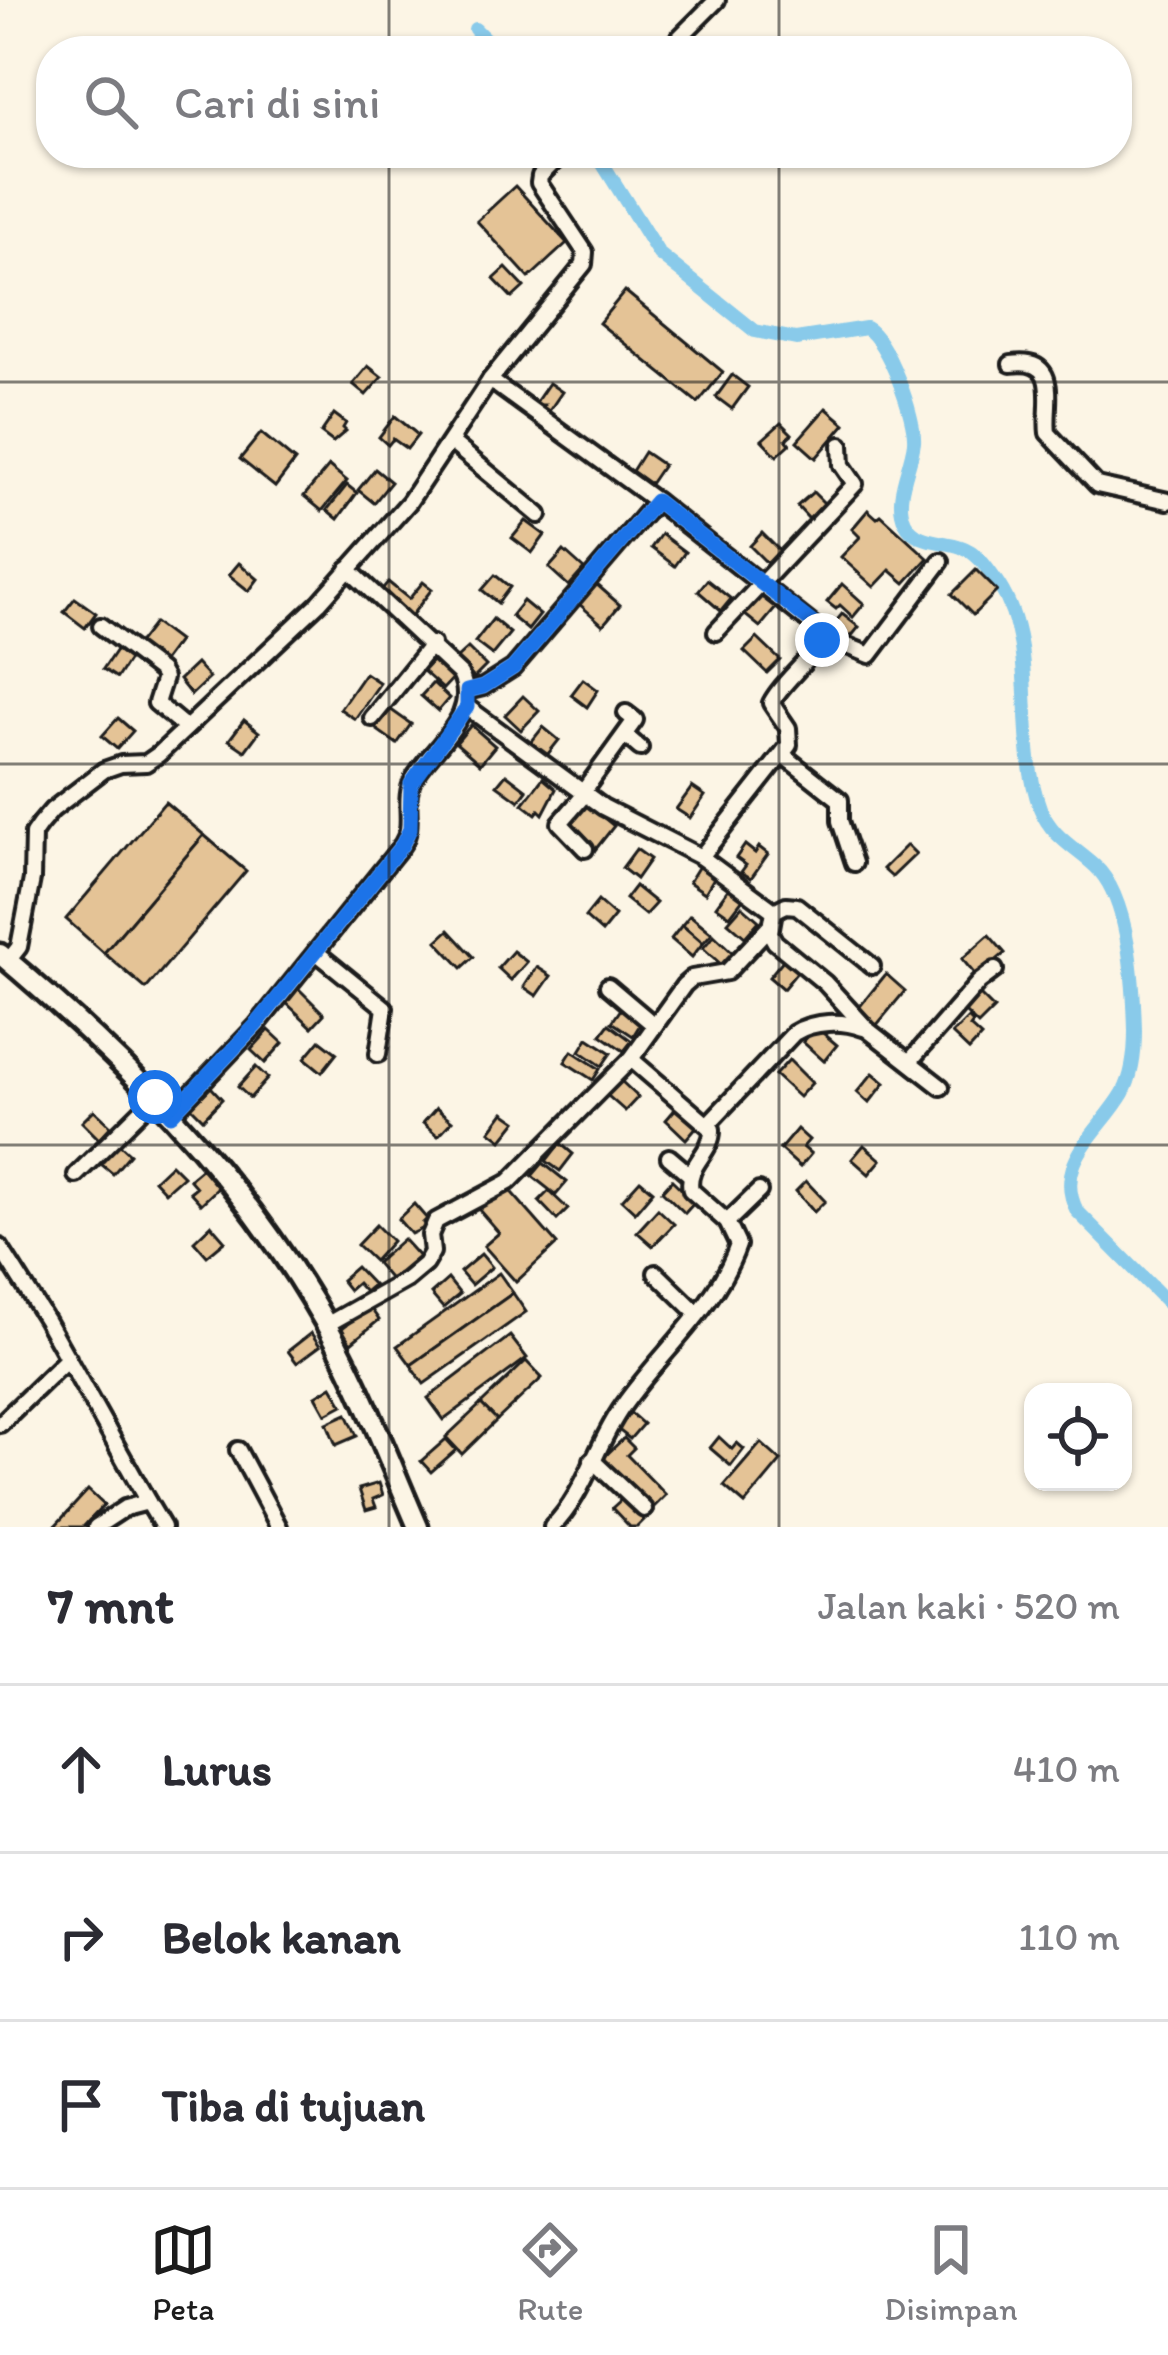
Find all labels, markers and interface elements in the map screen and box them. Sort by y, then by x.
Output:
search box [36,36,1132,168]
icon: search [78,69,144,135]
text: Cari di sini [174,75,380,129]
route end [795,613,849,667]
route start [128,1070,182,1124]
map controls [1024,1383,1132,1491]
button: locate [1024,1383,1132,1491]
text: 7 mnt [48,1575,174,1636]
text: Jalan kaki · 520 m [818,1582,1120,1629]
icon: ahead [48,1736,114,1802]
text: Lurus [162,1742,272,1796]
text: 410 m [1013,1745,1120,1792]
icon: right [48,1904,114,1970]
text: Belok kanan [162,1910,401,1964]
text: 110 m [1018,1913,1120,1960]
icon: arrive [48,2072,114,2138]
text: Tiba di tujuan [162,2078,425,2132]
tab: Peta [150,2217,216,2328]
tab: Rute [517,2217,584,2328]
tab: Disimpan [884,2217,1018,2328]

